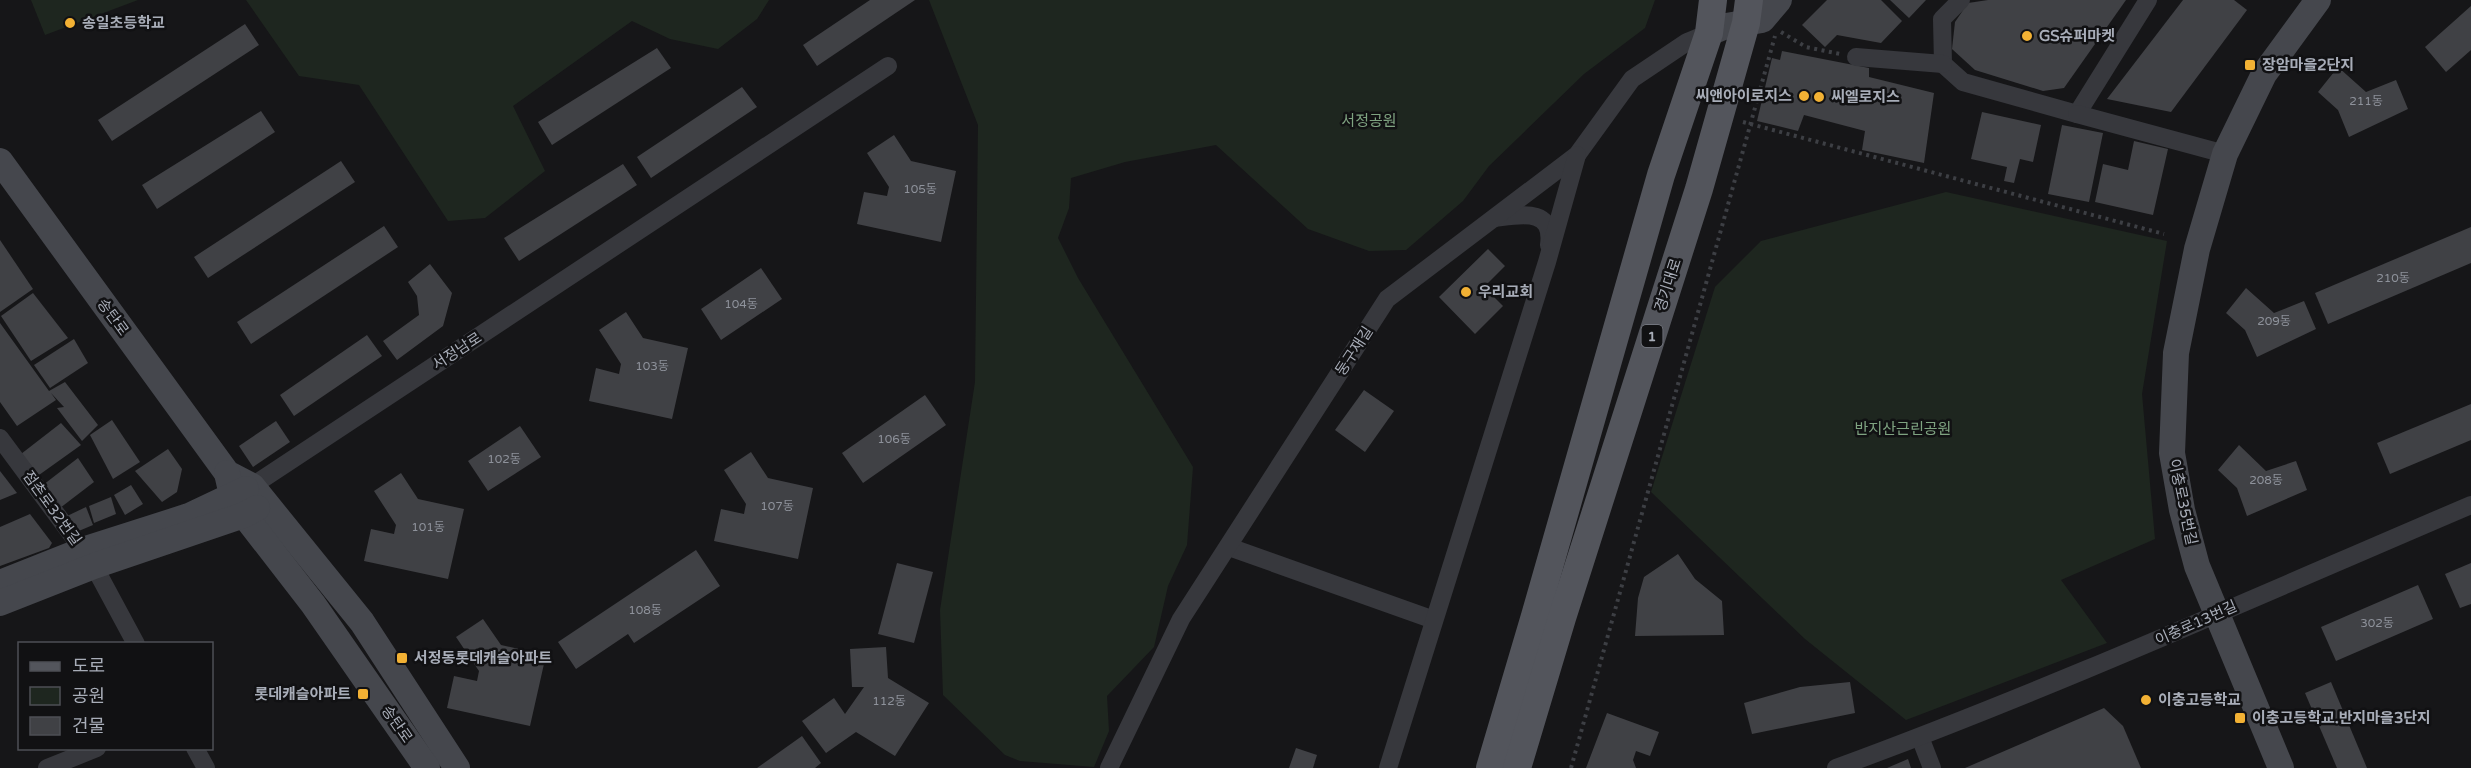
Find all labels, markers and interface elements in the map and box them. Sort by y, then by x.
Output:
place label: 송일초등학교 [82,14,165,32]
marker: 송일초등학교 [63,16,77,30]
place label: GS슈퍼마켓 [2039,27,2115,45]
marker: GS슈퍼마켓 [2020,29,2034,43]
place label: 장암마을2단지 [2262,56,2354,74]
marker: 장암마을2단지 [2243,58,2257,72]
place label: 씨앤아이로지스 [1695,87,1792,105]
place label: 씨엘로지스 [1831,88,1900,106]
marker: 씨앤아이로지스 [1797,89,1811,103]
marker: 씨엘로지스 [1812,90,1826,104]
house number: 211동 [2349,94,2383,108]
park label: 서정공원 [1341,112,1397,130]
house number: 105동 [903,182,937,196]
street label: 경기대로 [1651,256,1685,314]
house number: 210동 [2376,271,2410,285]
place label: 우리교회 [1478,283,1533,301]
marker: 우리교회 [1459,285,1473,299]
street label: 송탄로 [94,295,132,339]
house number: 104동 [724,297,758,311]
house number: 209동 [2257,314,2291,328]
street label: 둥구재길 [1331,323,1377,379]
road number: 1 [1642,325,1662,347]
street label: 서정남로 [429,328,485,374]
house number: 103동 [635,359,669,373]
park label: 반지산근린공원 [1855,420,1951,438]
house number: 106동 [877,432,911,446]
house number: 102동 [487,452,521,466]
street label: 이충로35번길 [2165,457,2201,547]
street label: 점촌로32번길 [19,467,85,549]
house number: 208동 [2249,473,2283,487]
house number: 107동 [760,499,794,513]
house number: 101동 [411,520,445,534]
street label: 이충로13번길 [2152,597,2240,649]
house number: 108동 [628,603,662,617]
house number: 302동 [2360,616,2394,630]
legend [18,642,213,750]
place label: 서정동롯데캐슬아파트 [414,649,552,667]
marker: 서정동롯데캐슬아파트 [395,651,409,665]
text: 도로 [72,655,105,677]
text: 공원 [72,685,105,707]
place label: 롯데캐슬아파트 [254,685,351,703]
marker: 롯데캐슬아파트 [356,687,370,701]
place label: 이충고등학교 [2158,691,2241,709]
marker: 이충고등학교 [2139,693,2153,707]
house number: 112동 [872,694,906,708]
street label: 송탄로 [378,702,416,746]
place label: 이충고등학교.반지마을3단지 [2252,709,2431,727]
marker: 이충고등학교.반지마을3단지 [2233,711,2247,725]
text: 건물 [72,715,105,737]

